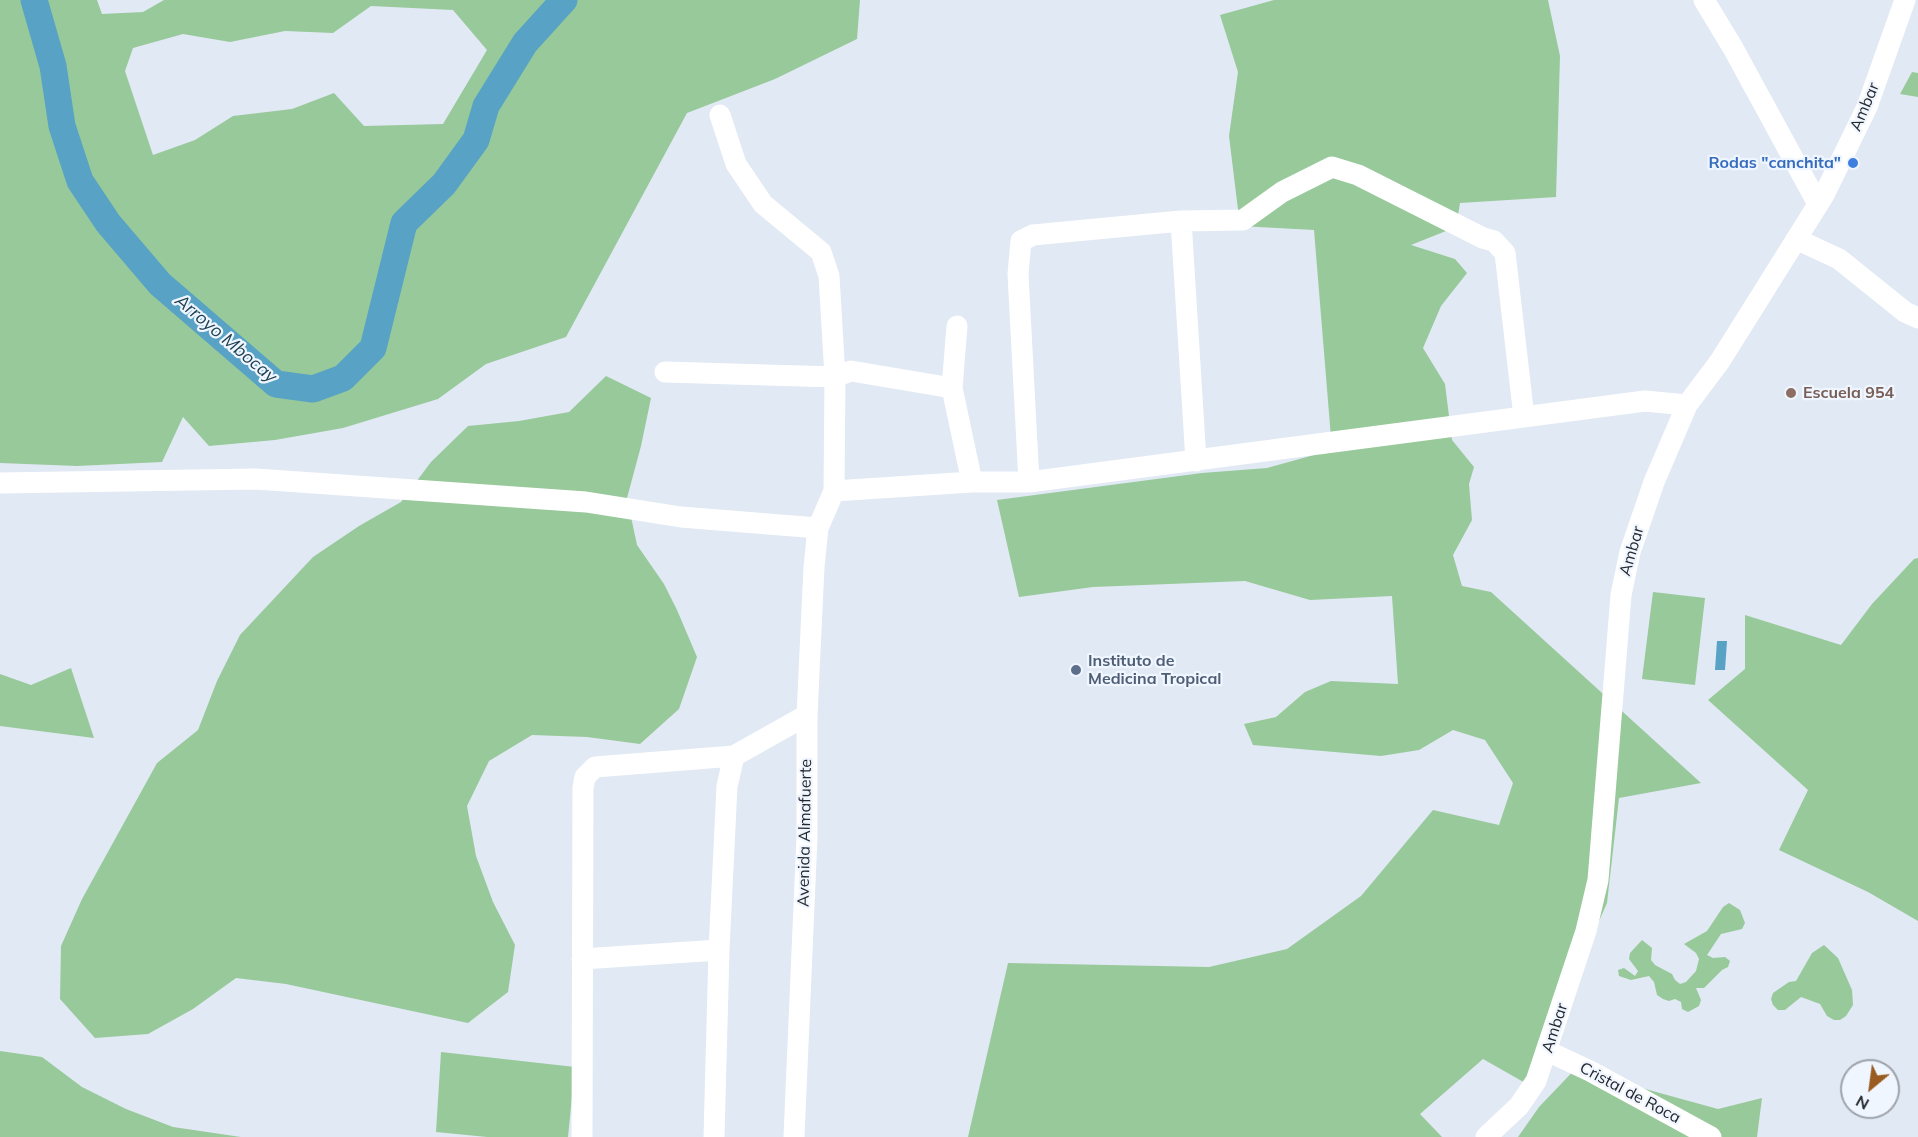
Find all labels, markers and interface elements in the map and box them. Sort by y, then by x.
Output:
street label: Ambar [1846,80,1884,134]
place label: Rodas "canchita" [1708,153,1841,173]
marker: Rodas "canchita" [1846,156,1860,170]
water label: Arroyo Mbocay [171,290,281,388]
place label: Escuela 954 [1803,383,1894,403]
marker: Escuela 954 [1784,386,1798,400]
street label: Ambar [1616,524,1648,578]
place label: Instituto de Medicina Tropical [1088,651,1221,689]
marker: Instituto de Medicina Tropical [1069,663,1083,677]
street label: Avenida Almafuerte [794,759,816,907]
street label: Ambar [1538,1001,1572,1055]
street label: Cristal de Roca [1576,1058,1684,1128]
north arrow [1840,1059,1900,1119]
text: N [1852,1091,1872,1115]

